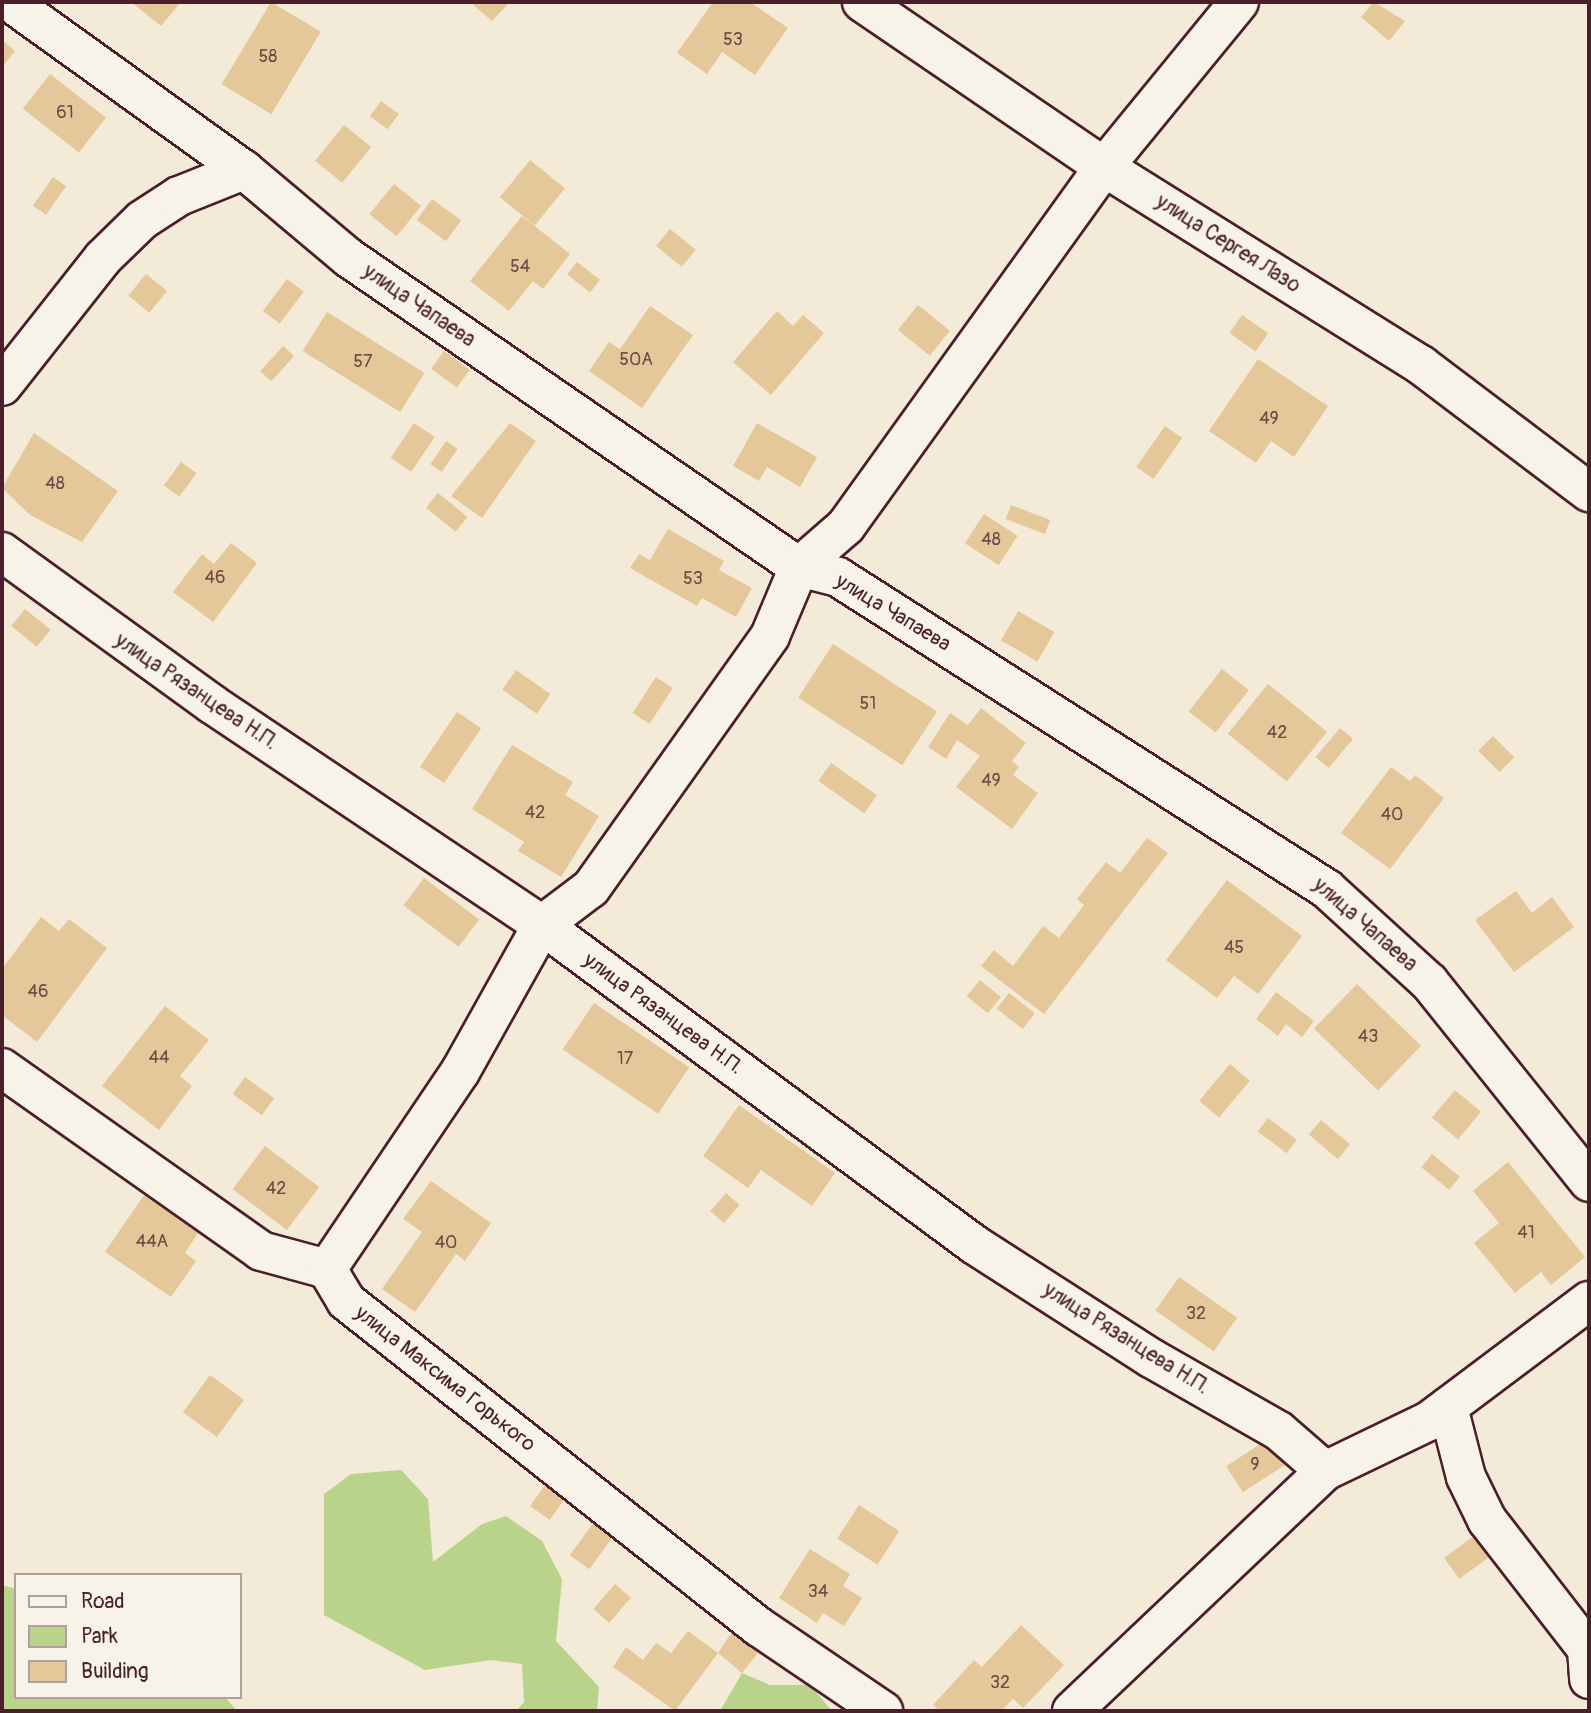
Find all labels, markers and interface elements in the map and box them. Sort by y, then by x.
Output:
house number: 53 [723,29,743,51]
house number: 58 [259,46,277,68]
house number: 61 [56,102,74,124]
street label: улица Сергея Лазо [1151,189,1305,299]
house number: 54 [510,256,530,278]
street label: улица Чапаева [358,259,480,353]
house number: 50А [619,349,653,371]
house number: 57 [353,351,373,373]
house number: 49 [1259,408,1279,430]
house number: 48 [45,473,65,495]
house number: 48 [981,529,1001,551]
house number: 46 [205,567,225,589]
house number: 53 [683,568,703,590]
street label: улица Чапаева [831,569,955,657]
street label: улица Рязанцева Н.П. [110,628,282,756]
house number: 51 [860,693,876,715]
house number: 42 [1267,722,1287,744]
house number: 49 [981,770,1001,792]
house number: 42 [525,802,545,824]
house number: 40 [1381,804,1403,826]
street label: улица Чапаева [1308,873,1422,977]
house number: 45 [1224,937,1244,959]
street label: улица Рязанцева Н.П. [578,948,748,1080]
house number: 46 [28,981,48,1003]
house number: 43 [1358,1026,1378,1048]
house number: 44 [149,1047,169,1069]
house number: 17 [617,1048,633,1070]
house number: 42 [266,1178,286,1200]
house number: 41 [1517,1222,1535,1244]
house number: 44А [136,1231,168,1253]
house number: 40 [435,1232,457,1254]
street label: улица Рязанцева Н.П. [1038,1278,1214,1400]
street label: улица Максима Горького [350,1301,540,1457]
house number: 32 [1186,1303,1206,1325]
house number: 9 [1250,1454,1260,1476]
legend [14,1573,242,1699]
house number: 34 [808,1581,828,1603]
text: Road [81,1588,125,1615]
text: Park [81,1623,118,1650]
text: Building [81,1658,148,1685]
house number: 32 [990,1672,1010,1694]

